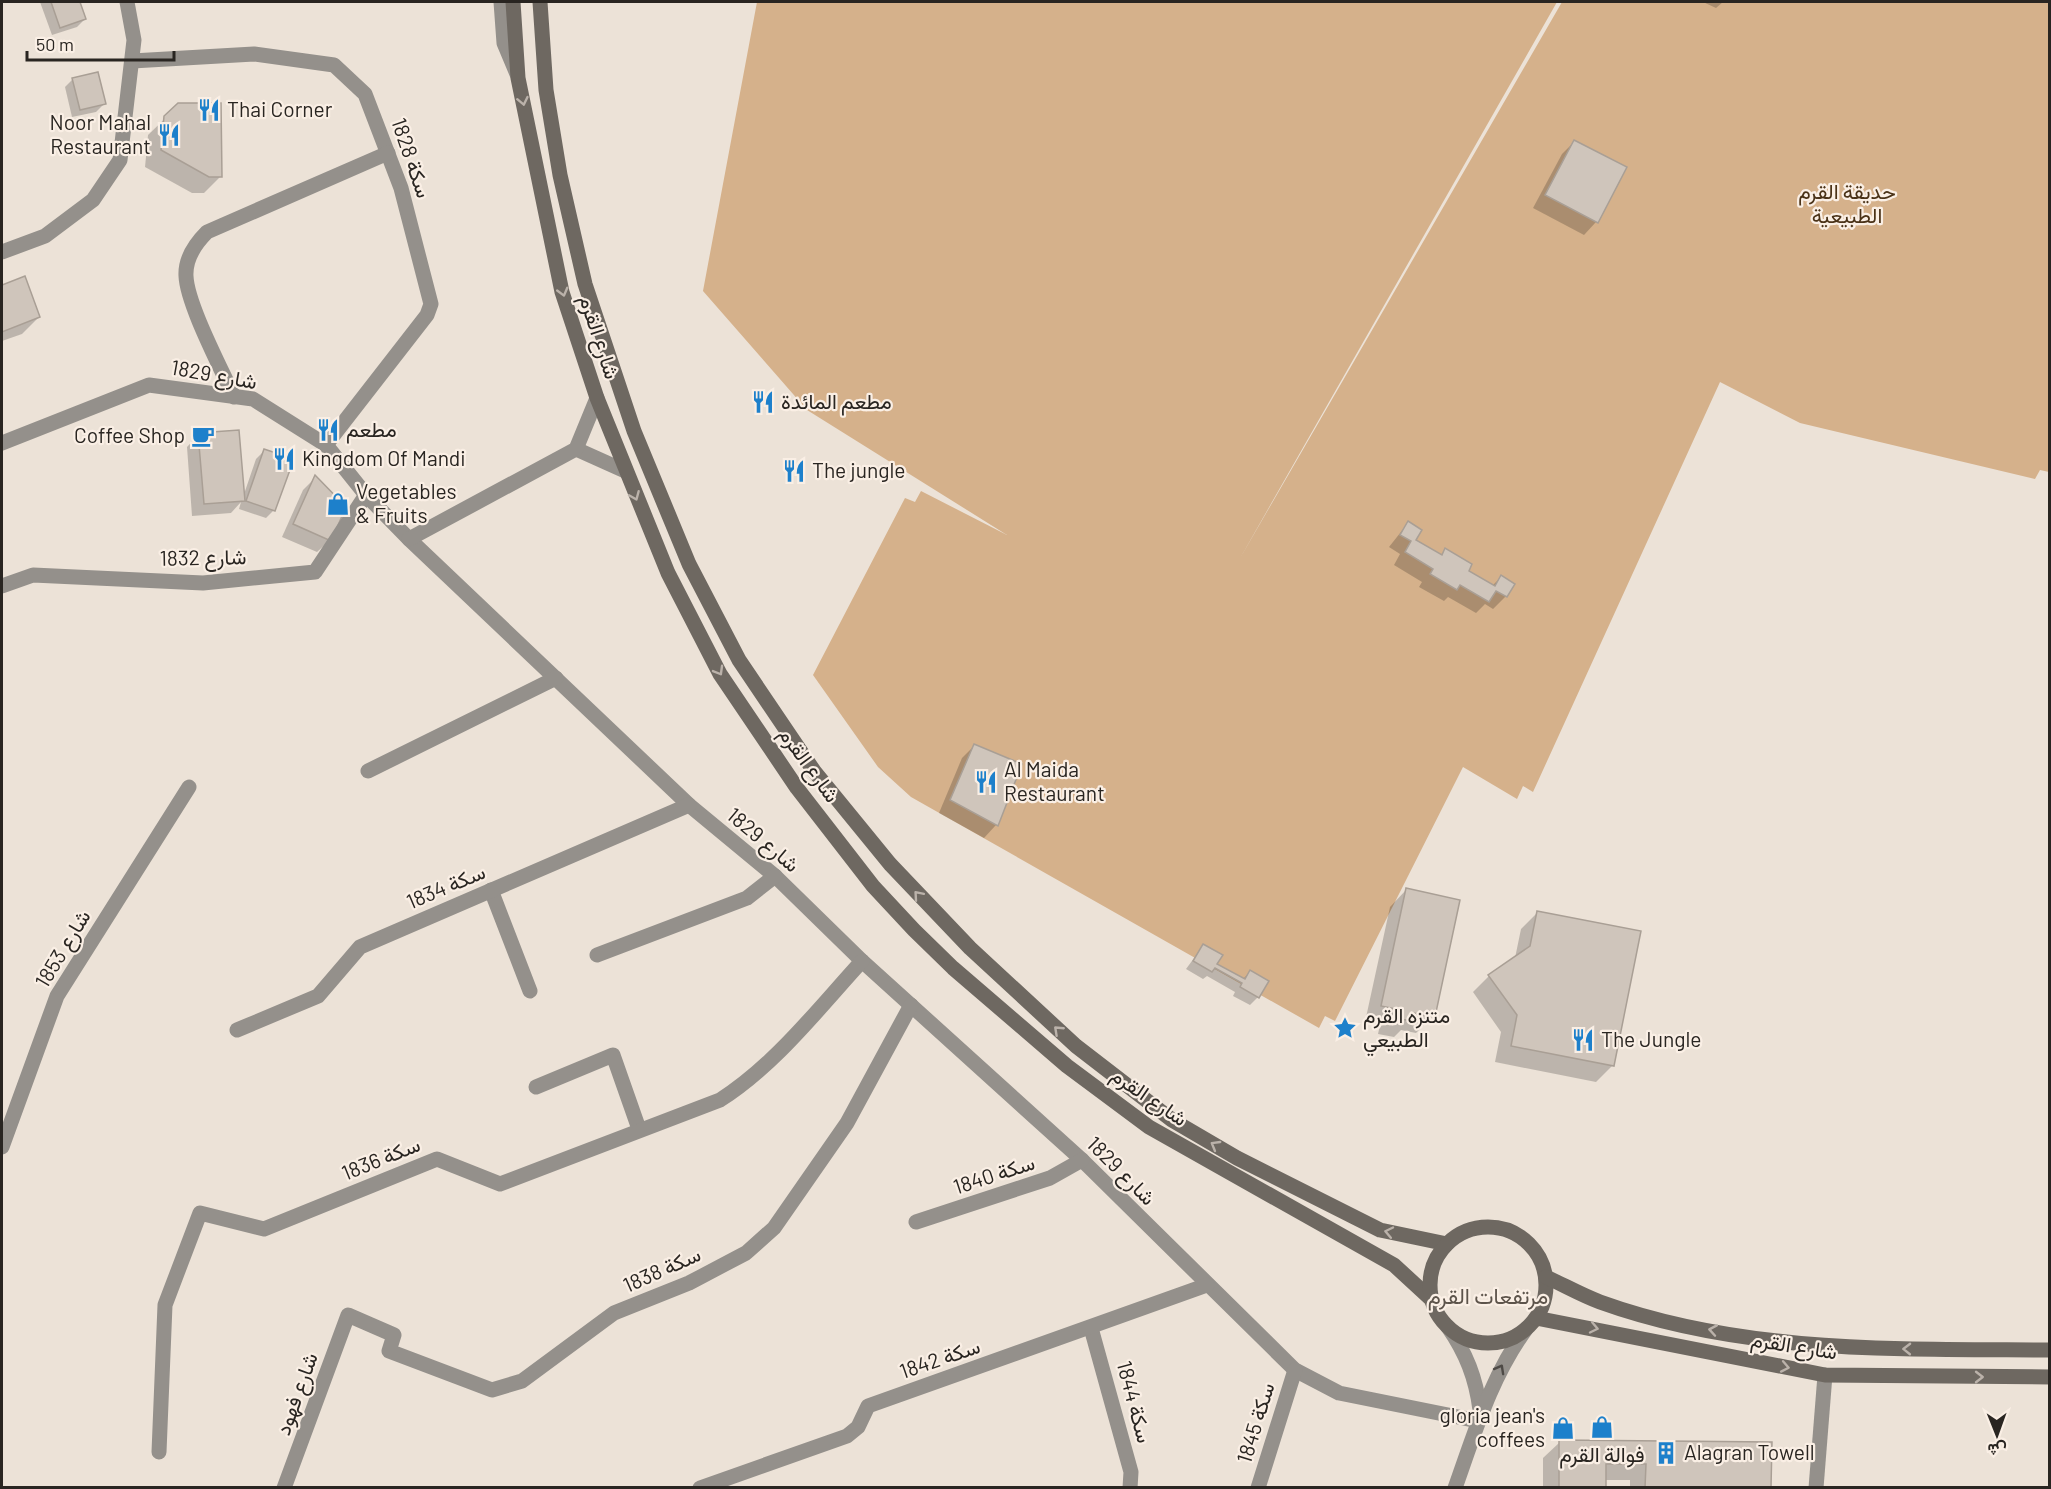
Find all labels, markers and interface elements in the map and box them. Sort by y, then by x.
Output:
scale bar [27,24,174,62]
text: 50 m [36,33,74,55]
place label: Thai Corner [227,96,333,121]
one-way arrow [516,96,529,106]
restaurant icon: Thai Corner [196,97,222,123]
place label: Noor Mahal Restaurant [49,109,151,158]
street label: سكة 1828 [387,114,438,201]
restaurant icon: Noor Mahal Restaurant [156,122,182,148]
park label: حديقة القرم الطبيعية [1798,178,1896,228]
one-way arrow [555,287,568,297]
street label: شارع القرم [572,291,626,383]
street label: 1829 شارع [169,354,259,396]
place label: مطعم المائدة [781,388,892,416]
restaurant icon: مطعم المائدة [750,389,776,415]
place label: مطعم [346,416,397,444]
restaurant icon: مطعم [315,417,341,443]
place label: Coffee Shop [74,422,185,447]
cafe icon: Coffee Shop [190,423,216,449]
place label: Kingdom Of Mandi [302,445,466,470]
restaurant icon: Kingdom Of Mandi [271,446,297,472]
place label: The jungle [812,457,906,482]
restaurant icon: The jungle [781,458,807,484]
place label: Vegetables & Fruits [356,478,457,527]
one-way arrow [628,489,640,500]
shop icon: Vegetables & Fruits [325,491,351,517]
street label: 1832 شارع [159,543,247,573]
one-way arrow [712,665,723,675]
street label: شارع القرم [772,722,846,808]
place label: Al Maida Restaurant [1004,756,1105,805]
restaurant icon: Al Maida Restaurant [973,769,999,795]
street label: 1829 شارع [721,801,805,879]
street label: سكة 1834 [402,858,489,913]
one-way arrow [914,891,925,902]
street label: شارع 1853 [29,905,97,993]
place label: متنزه القرم الطبيعي [1363,1002,1450,1057]
place icon: متنزه القرم الطبيعي [1332,1015,1358,1041]
one-way arrow [1055,1026,1065,1037]
place label: The Jungle [1601,1026,1701,1051]
restaurant icon: The Jungle [1570,1027,1596,1053]
street label: شارع القرم [1105,1061,1193,1133]
street label: 1829 شارع [1080,1130,1162,1212]
street label: سكة 1836 [338,1131,423,1185]
one-way arrow [1211,1141,1221,1152]
street label: سكة 1840 [950,1149,1037,1198]
one-way arrow [1385,1226,1395,1239]
street label: 1838 سكة [619,1240,704,1297]
district label: مرتفعات القرم [1428,1282,1548,1311]
one-way arrow [1589,1321,1599,1334]
one-way arrow [1709,1325,1718,1337]
street label: شارع القرم [1749,1325,1839,1367]
street label: سكة 1842 [896,1332,983,1383]
one-way arrow [1903,1343,1912,1355]
street label: شارع فهود [269,1349,325,1439]
street label: سكة 1844 [1113,1358,1158,1445]
one-way arrow [1780,1360,1790,1373]
one-way arrow [1493,1365,1504,1375]
one-way arrow [1975,1371,1984,1384]
street label: 1845 سكة [1230,1379,1279,1466]
place label: gloria jean's coffees [1440,1402,1545,1451]
north arrow [1967,1405,2027,1465]
shop icon: فوالة القرم [1589,1414,1615,1440]
shop icon: gloria jean's coffees [1550,1415,1576,1441]
place label: Alagran Towell [1684,1439,1815,1464]
building icon: Alagran Towell [1653,1440,1679,1466]
text: ش [1987,1440,2007,1460]
place label: فوالة القرم [1559,1441,1645,1469]

